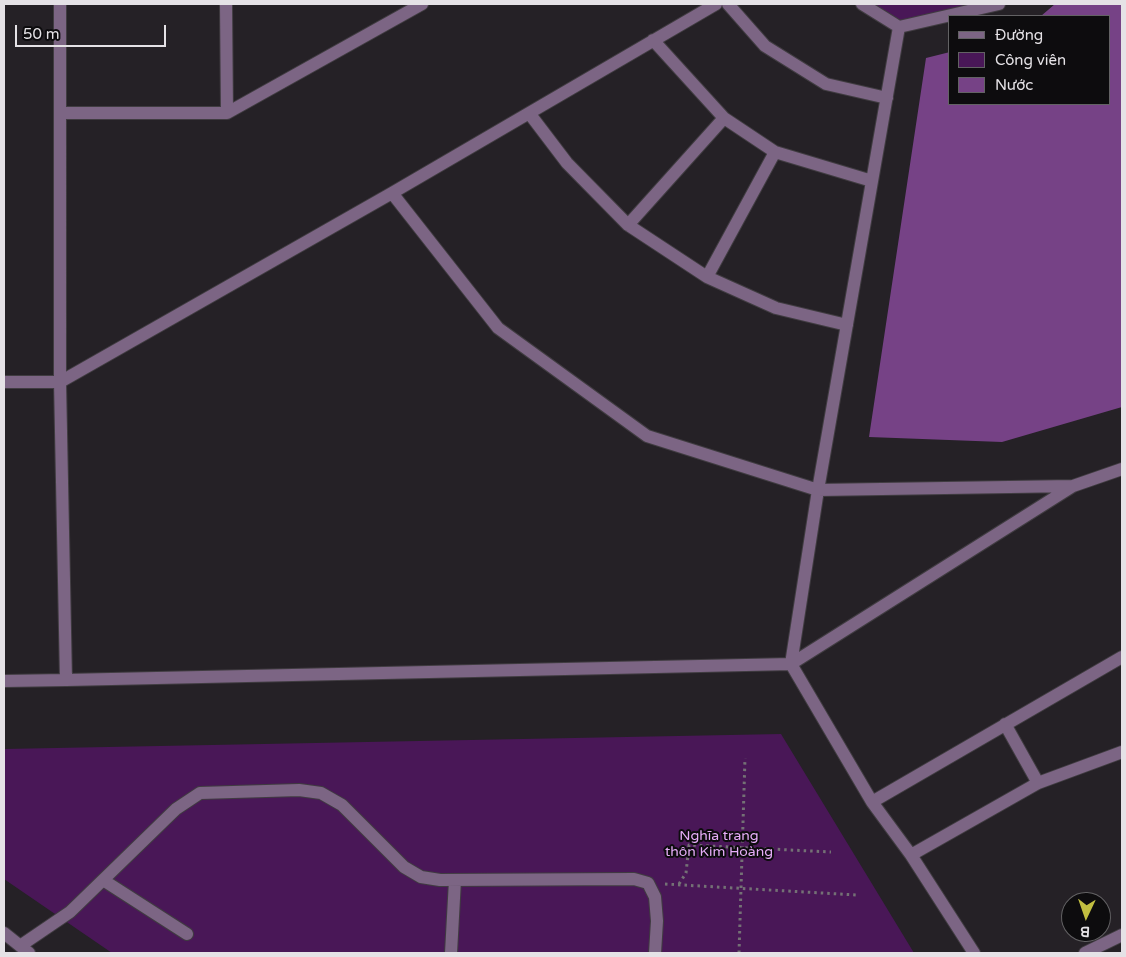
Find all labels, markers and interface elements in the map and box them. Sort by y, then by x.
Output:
scale bar [18,15,169,47]
legend [948,15,1111,105]
text: 50 m [23,25,60,43]
text: Đường [995,26,1043,44]
text: Công viên [995,51,1066,69]
text: Nước [995,76,1033,94]
park label: Nghĩa trang thôn Kim Hoàng [665,828,773,860]
north arrow [1061,892,1111,942]
text: B [1080,923,1091,940]

